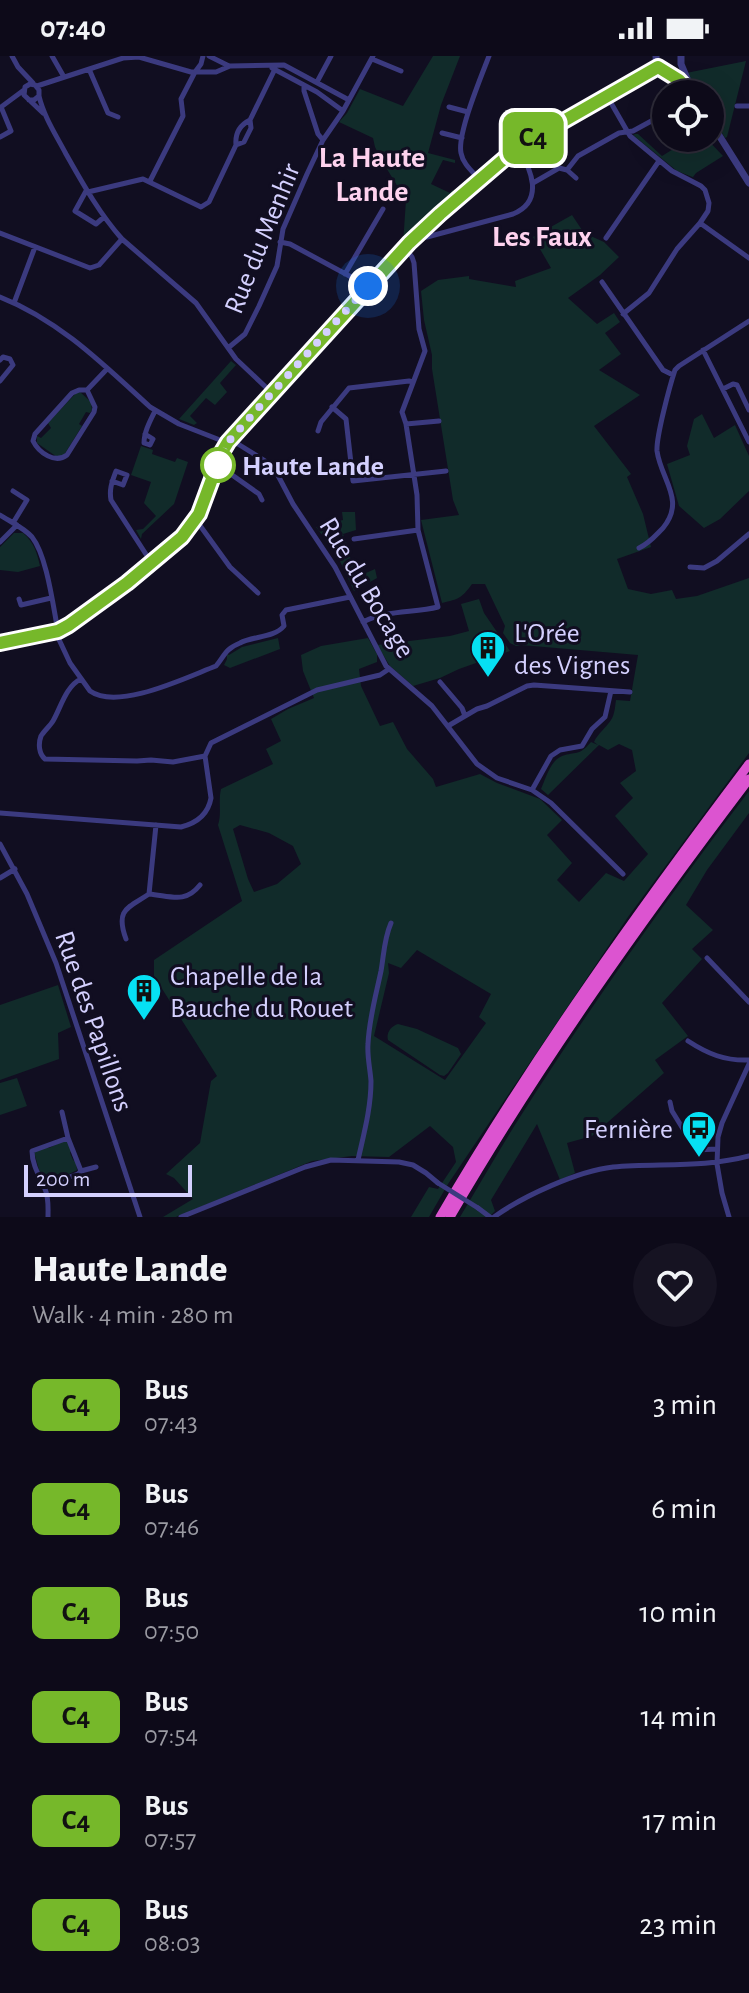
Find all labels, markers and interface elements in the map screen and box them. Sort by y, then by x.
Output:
text: 07:40 [40,13,106,43]
map controls [652,80,724,152]
button: locate [652,80,724,152]
line badge: C4 [497,112,569,164]
text: C4 [519,124,547,152]
district label: La Haute Lande [319,143,425,207]
street label: Rue du Menhir [220,160,306,318]
district label: Les Faux [492,222,592,252]
your location [348,266,388,306]
marker: Haute Lande [201,448,235,482]
place label: Haute Lande [242,453,384,481]
street label: Rue du Bocage [313,513,419,663]
place label: L'Orée des Vignes [514,620,630,680]
building icon: L'Orée des Vignes [469,629,507,679]
street label: Rue des Papillons [49,928,137,1116]
place label: Chapelle de la Bauche du Rouet [170,963,353,1023]
building icon: Chapelle de la Bauche du Rouet [125,972,163,1022]
bus stop icon: Fernière [680,1109,718,1159]
place label: Fernière [584,1116,673,1144]
scale bar [24,1161,192,1197]
text: 200 m [36,1168,90,1190]
button: heart [633,1243,717,1327]
text: Haute Lande [32,1251,227,1289]
text: Walk · 4 min · 280 m [32,1302,233,1328]
text: Bus [144,1375,189,1405]
text: 3 min [653,1390,717,1420]
text: C4 [62,1391,90,1419]
text: 07:43 [144,1410,198,1436]
text: Bus [144,1479,189,1509]
text: 6 min [651,1494,717,1524]
text: C4 [62,1495,90,1523]
text: 07:46 [144,1514,199,1540]
text: Bus [144,1583,189,1613]
text: 10 min [639,1598,717,1628]
text: C4 [62,1599,90,1627]
text: 07:50 [144,1618,199,1644]
text: Bus [144,1687,189,1717]
text: 14 min [641,1702,717,1732]
text: C4 [62,1703,90,1731]
text: 07:54 [144,1722,198,1748]
text: Bus [144,1791,189,1821]
text: 17 min [642,1806,717,1836]
text: C4 [62,1807,90,1835]
text: 07:57 [144,1826,196,1852]
text: Bus [144,1895,189,1925]
text: 23 min [639,1910,717,1940]
text: C4 [62,1911,90,1939]
text: 08:03 [144,1930,200,1956]

